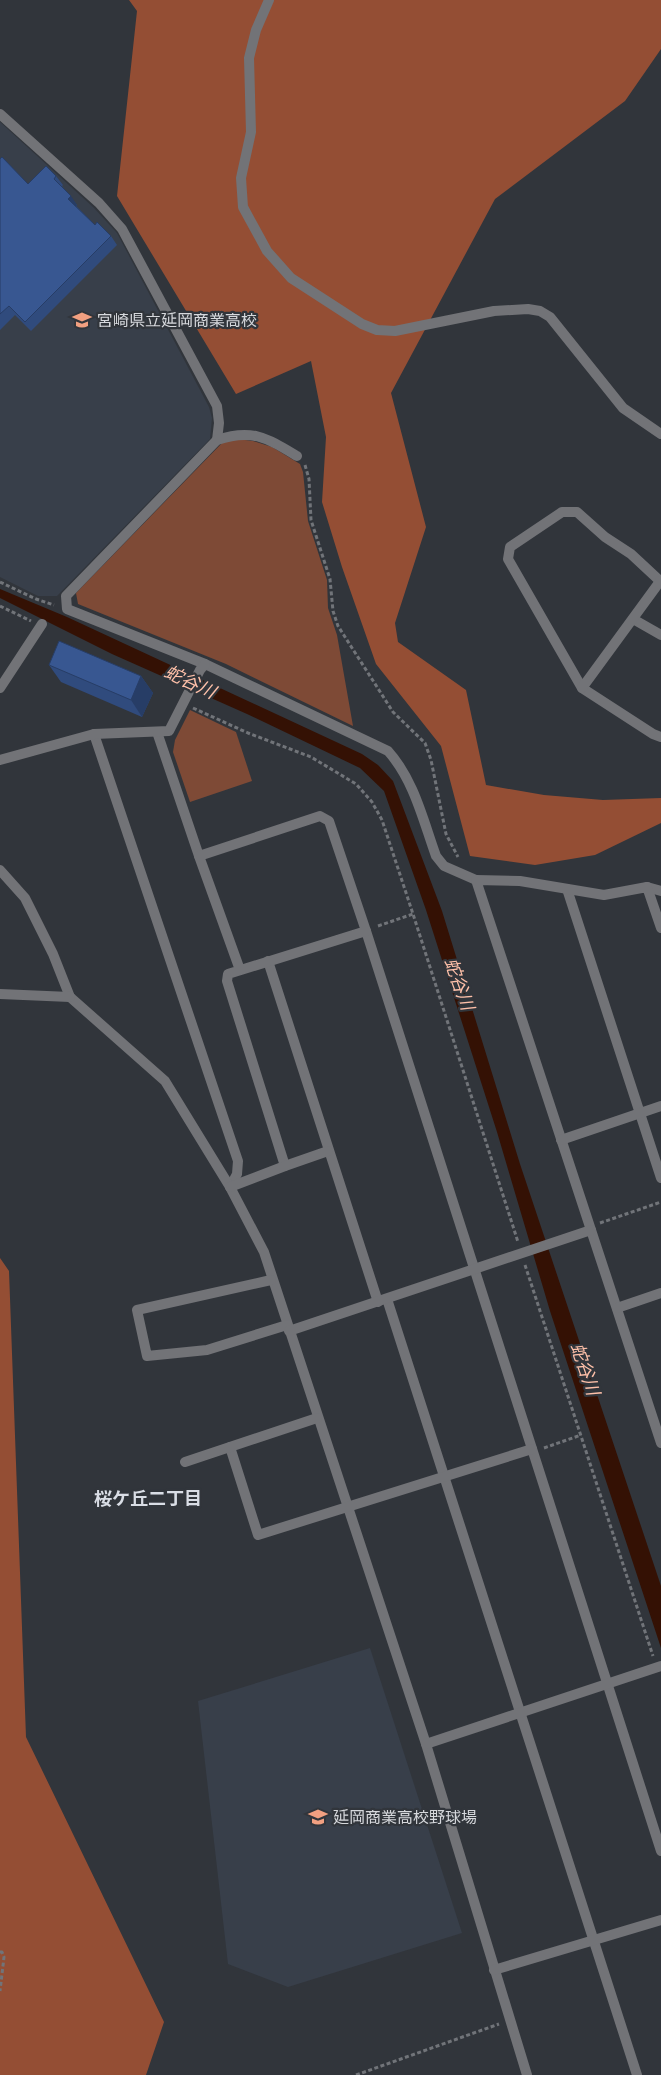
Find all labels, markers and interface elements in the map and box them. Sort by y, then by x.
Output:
school or university icon: 宮崎県立延岡商業高校 [71,309,93,331]
place label: 宮崎県立延岡商業高校 [97,310,257,332]
water label: 蛇谷川 [160,660,221,706]
water label: 蛇谷川 [438,955,480,1016]
water label: 蛇谷川 [564,1340,606,1401]
district label: 桜ケ丘二丁目 [94,1487,202,1512]
school or university icon: 延岡商業高校野球場 [307,1806,329,1828]
place label: 延岡商業高校野球場 [333,1807,477,1829]

